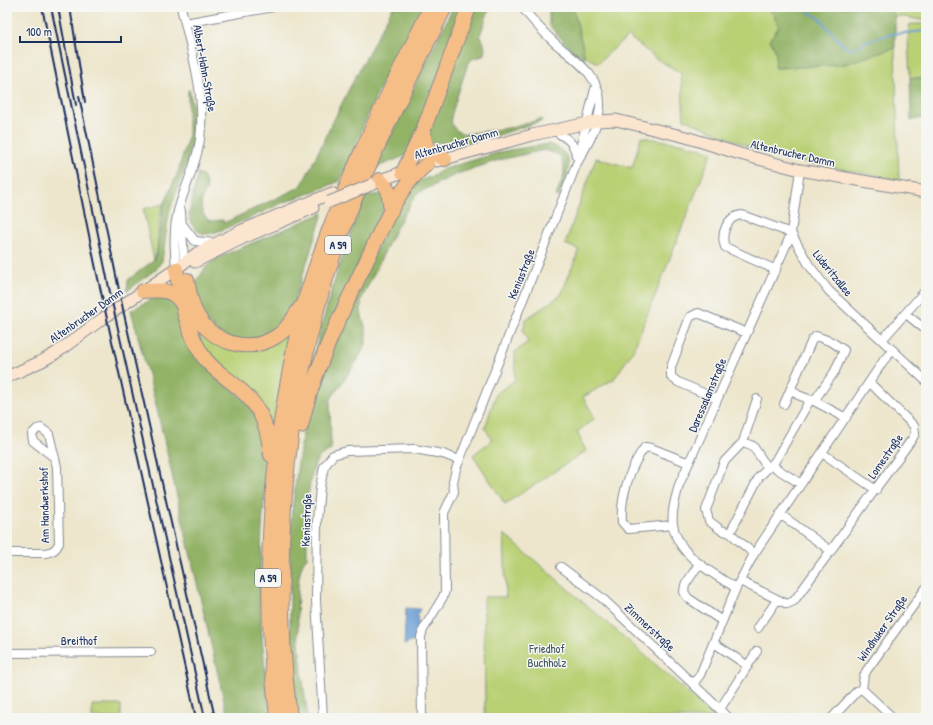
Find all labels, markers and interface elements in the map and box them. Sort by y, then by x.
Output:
scale bar [20,18,121,44]
text: 100 m [26,23,52,40]
street label: Albert-Hahn-Straße [189,23,221,113]
street label: Altenbrucher Damm [412,123,500,163]
street label: Altenbrucher Damm [749,135,837,171]
road number: A 59 [325,236,351,254]
street label: Keniastraße [503,246,539,302]
street label: Lüderitzallee [809,246,857,300]
street label: Altenbrucher Damm [46,283,126,347]
street label: Daressalamstraße [684,355,730,435]
street label: Lomestraße [863,430,907,482]
street label: Am Handwerkshof [35,466,53,543]
street label: Keniastraße [297,493,315,547]
road number: A 59 [255,569,281,587]
street label: Windhuker Straße [853,591,911,665]
street label: Zimmerstraße [621,599,679,655]
street label: Breithof [61,632,98,649]
park label: Friedhof Buchholz [528,640,566,671]

